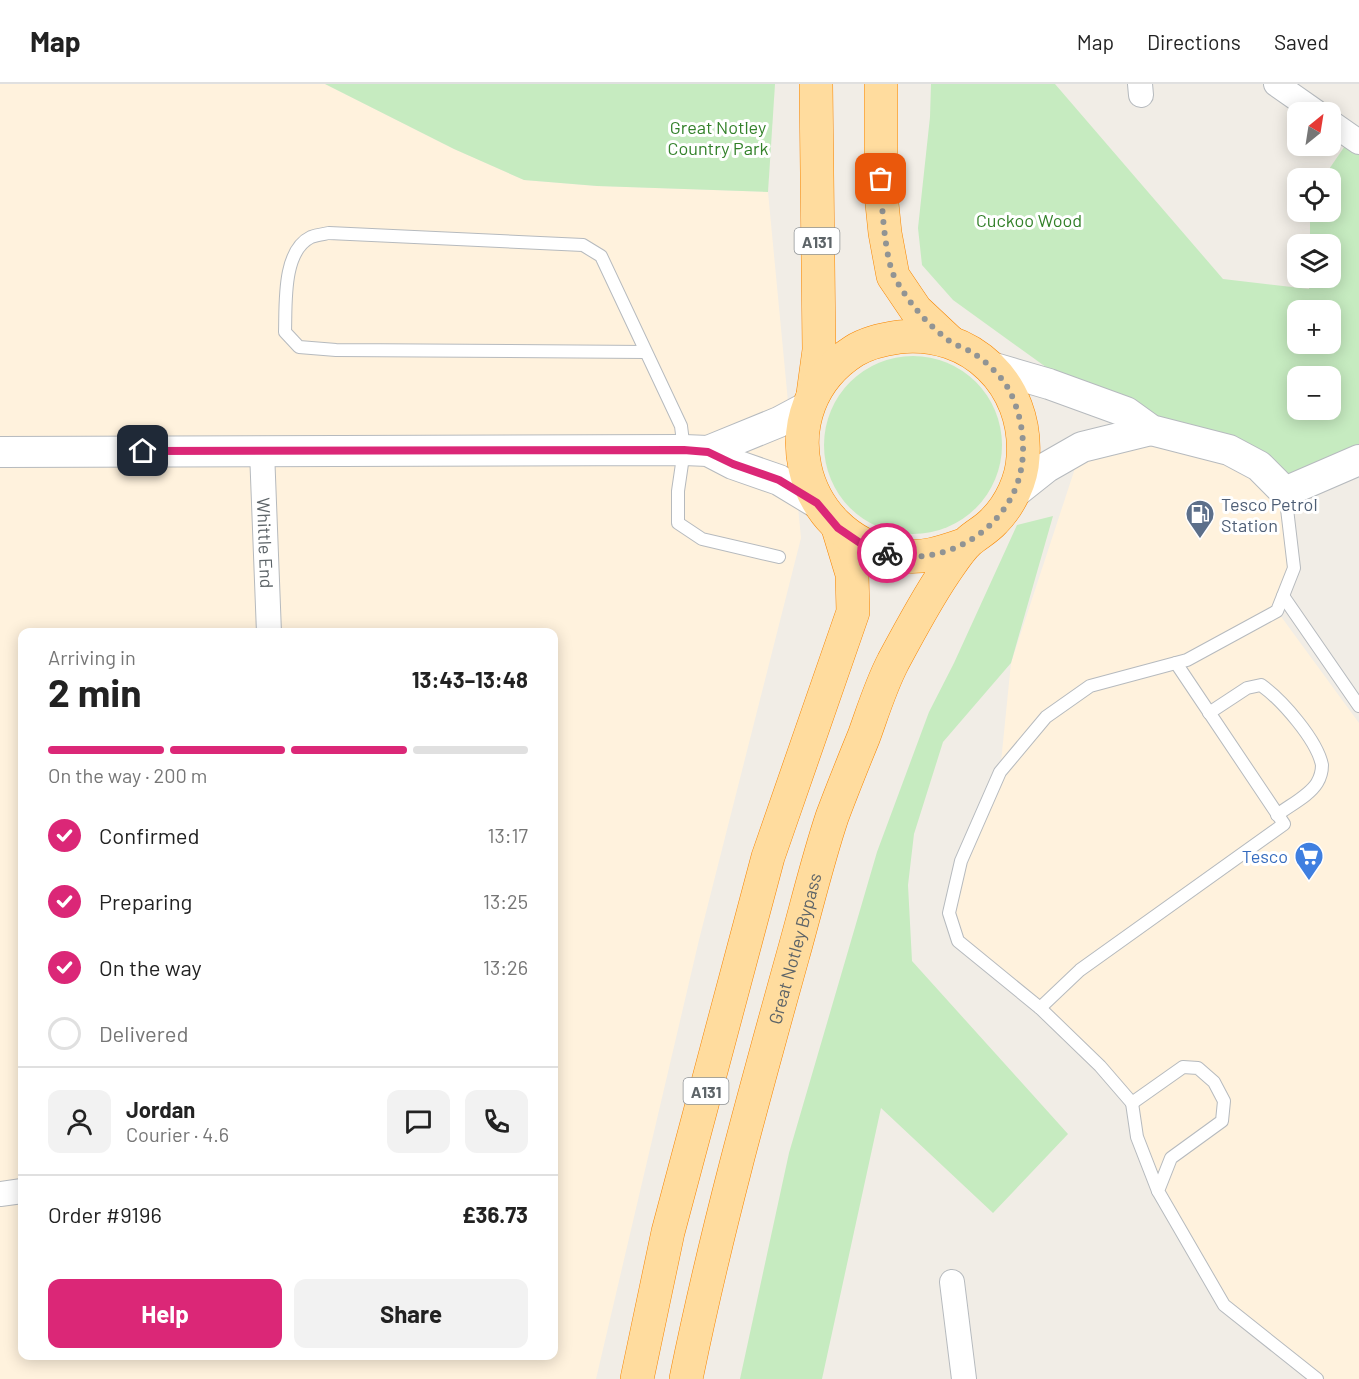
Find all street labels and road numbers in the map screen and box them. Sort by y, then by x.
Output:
road number: A131 [794,228,840,254]
street label: Whittle End [253,497,278,589]
street label: Great Notley Bypass [763,870,826,1027]
road number: A131 [684,1078,728,1104]

